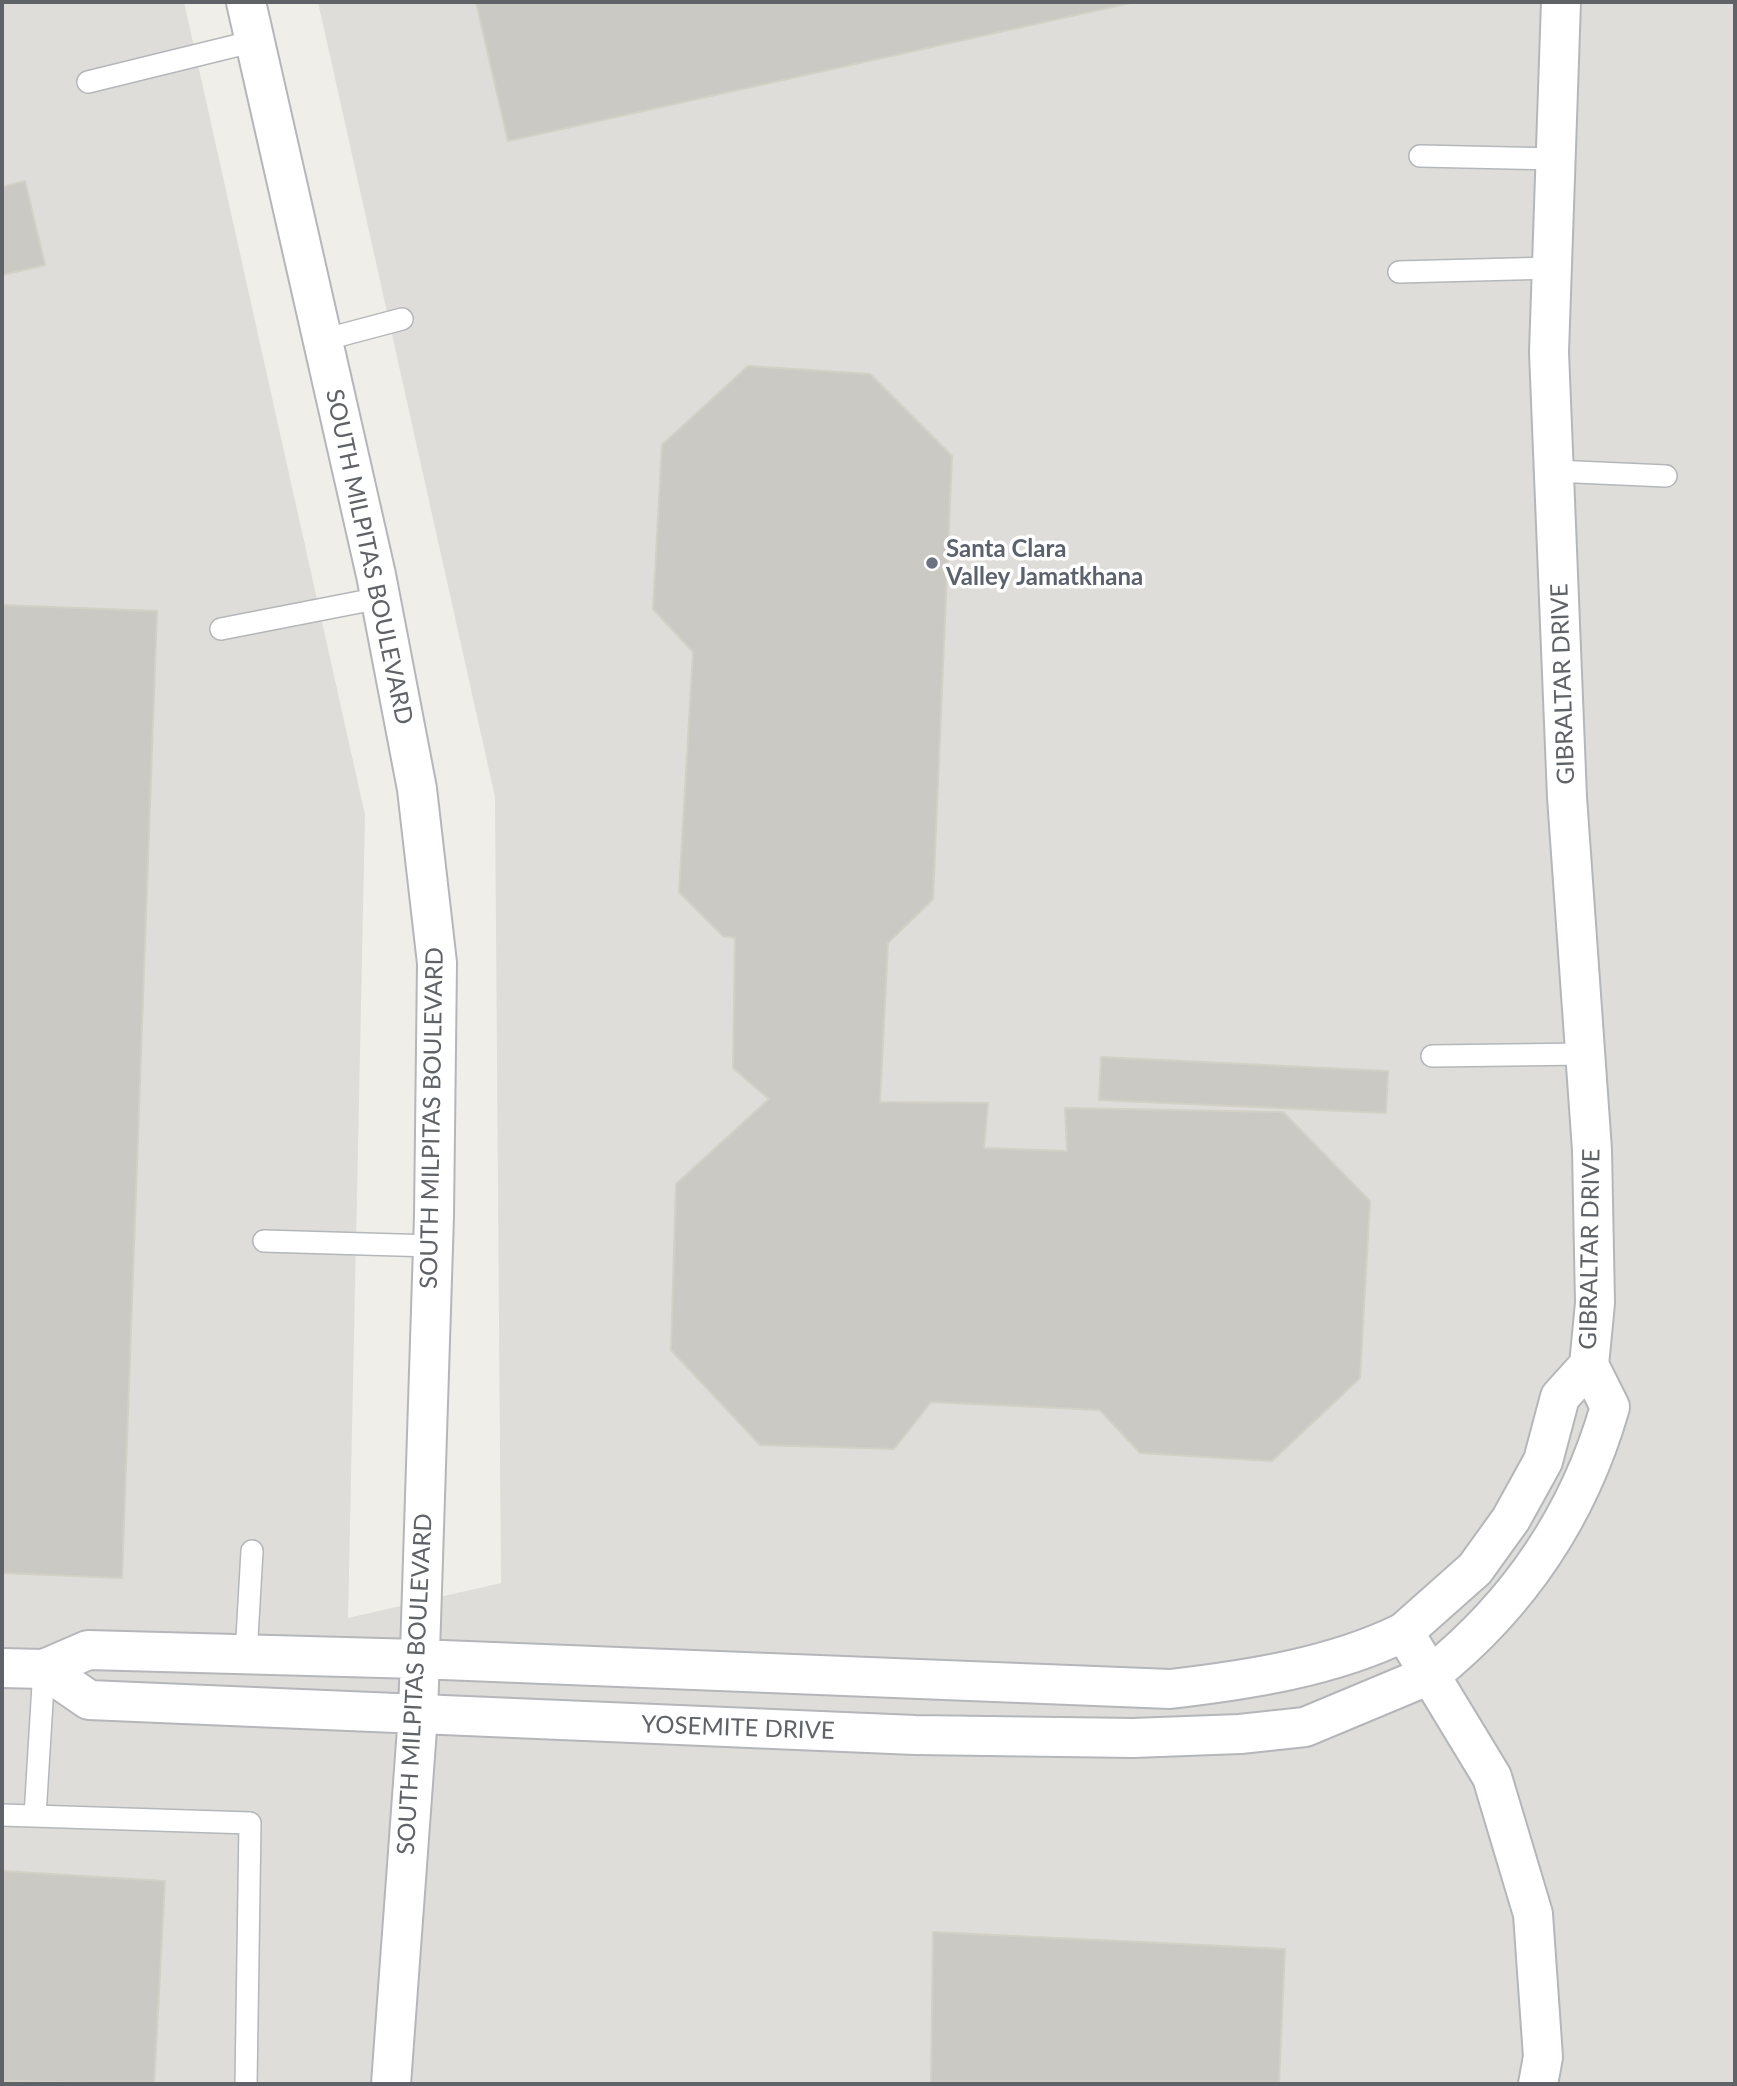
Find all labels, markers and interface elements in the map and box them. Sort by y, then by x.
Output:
street label: SOUTH MILPITAS BOULEVARD [319,387,419,727]
place label: Santa Clara Valley Jamatkhana [946,535,1143,591]
marker: Santa Clara Valley Jamatkhana [924,555,940,571]
street label: GIBRALTAR DRIVE [1545,583,1581,785]
street label: SOUTH MILPITAS BOULEVARD [415,947,449,1289]
street label: GIBRALTAR DRIVE [1574,1148,1606,1350]
street label: SOUTH MILPITAS BOULEVARD [392,1513,438,1855]
street label: YOSEMITE DRIVE [641,1710,835,1746]

